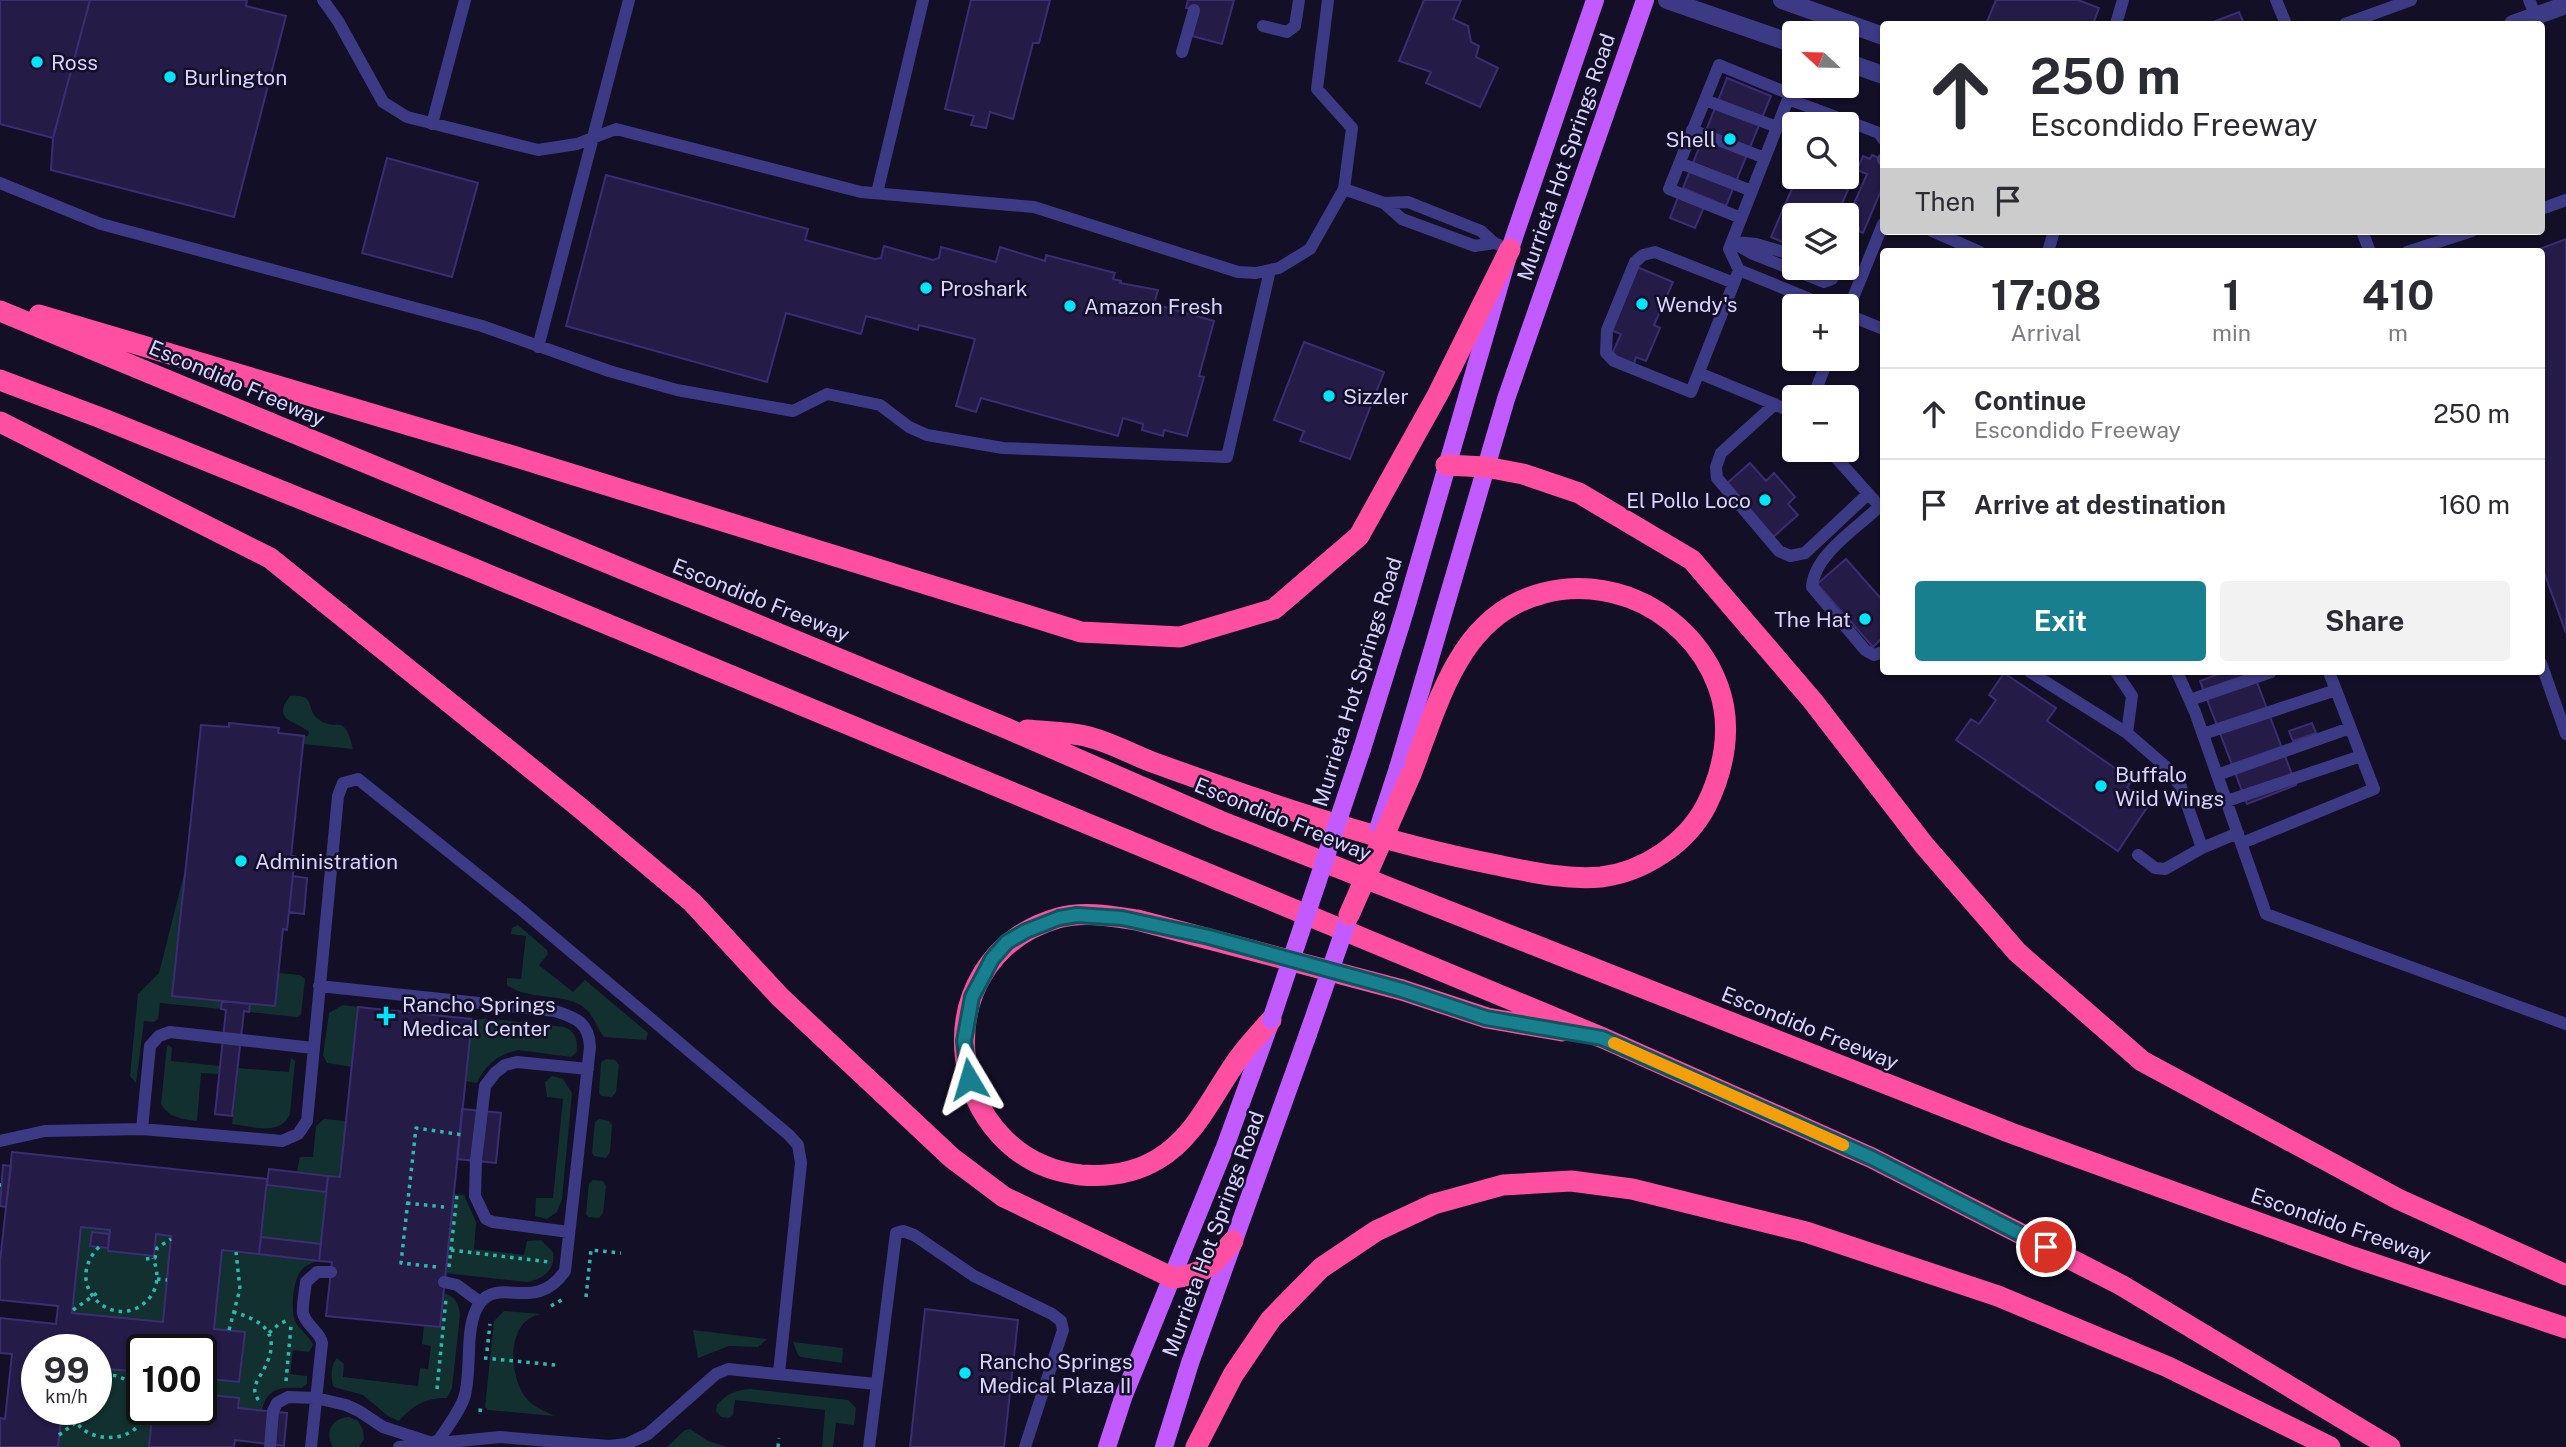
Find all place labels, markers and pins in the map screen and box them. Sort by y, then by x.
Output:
place label: Ross [51,50,98,75]
marker: Ross [29,54,45,70]
place label: Burlington [184,65,287,90]
marker: Burlington [162,69,178,85]
place label: Shell [1666,127,1716,152]
marker: Shell [1722,131,1738,147]
place label: Proshark [940,276,1028,301]
marker: Proshark [918,280,934,296]
place label: Wendy's [1656,292,1737,317]
place label: Amazon Fresh [1084,294,1223,319]
marker: Wendy's [1634,296,1650,312]
marker: Amazon Fresh [1062,298,1078,314]
place label: Sizzler [1343,384,1409,409]
marker: Sizzler [1321,388,1337,404]
place label: El Pollo Loco [1626,488,1751,513]
marker: El Pollo Loco [1757,492,1773,508]
place label: The Hat [1774,607,1851,632]
marker: The Hat [1857,611,1873,627]
place label: Buffalo Wild Wings [2115,762,2224,811]
marker: Buffalo Wild Wings [2093,778,2109,794]
place label: Administration [255,849,398,874]
marker: Administration [233,853,249,869]
place label: Rancho Springs Medical Center [402,992,556,1041]
marker: Rancho Springs Medical Center [376,1006,396,1026]
pin [2016,1217,2076,1277]
place label: Rancho Springs Medical Plaza II [979,1349,1133,1398]
marker: Rancho Springs Medical Plaza II [957,1365,973,1381]

